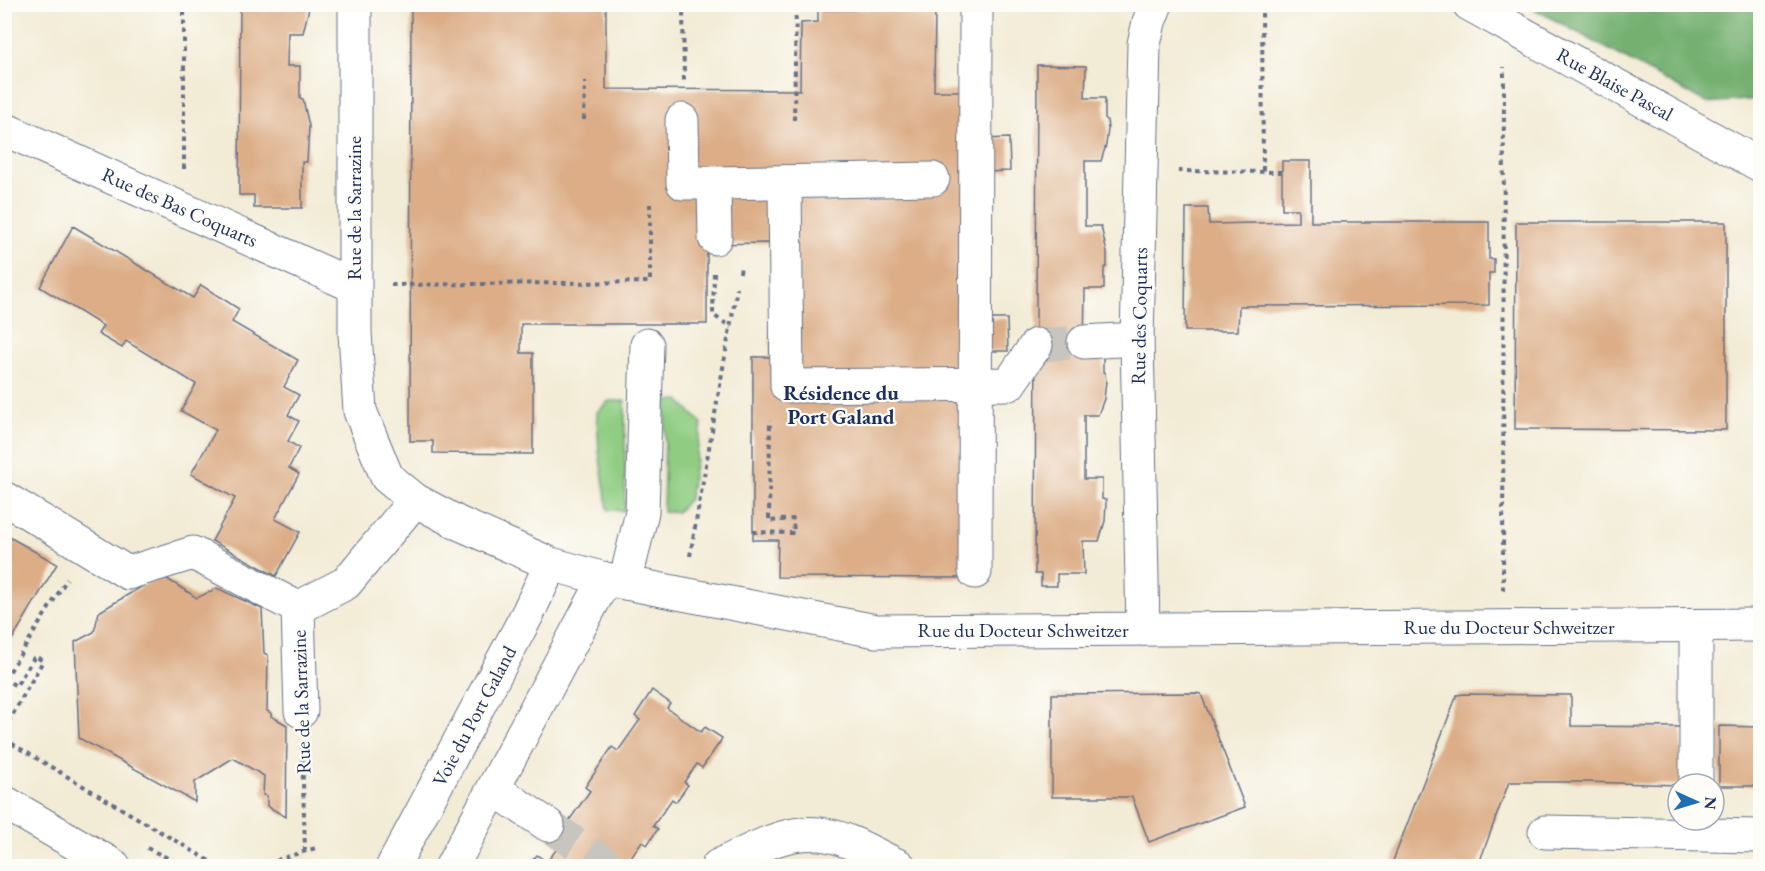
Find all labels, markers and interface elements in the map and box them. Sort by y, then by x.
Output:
street label: Rue Blaise Pascal [1552,41,1678,127]
street label: Rue de la Sarrazine [341,136,367,280]
street label: Rue des Bas Coquarts [98,161,262,253]
street label: Rue des Coquarts [1125,247,1153,385]
district label: Résidence du Port Galand [783,379,899,430]
street label: Rue du Docteur Schweitzer [1403,614,1615,640]
street label: Rue du Docteur Schweitzer [917,617,1129,643]
street label: Rue de la Sarrazine [285,629,317,775]
street label: Voie du Port Galand [426,640,522,791]
north arrow [1666,772,1726,832]
text: N [1700,796,1721,810]

